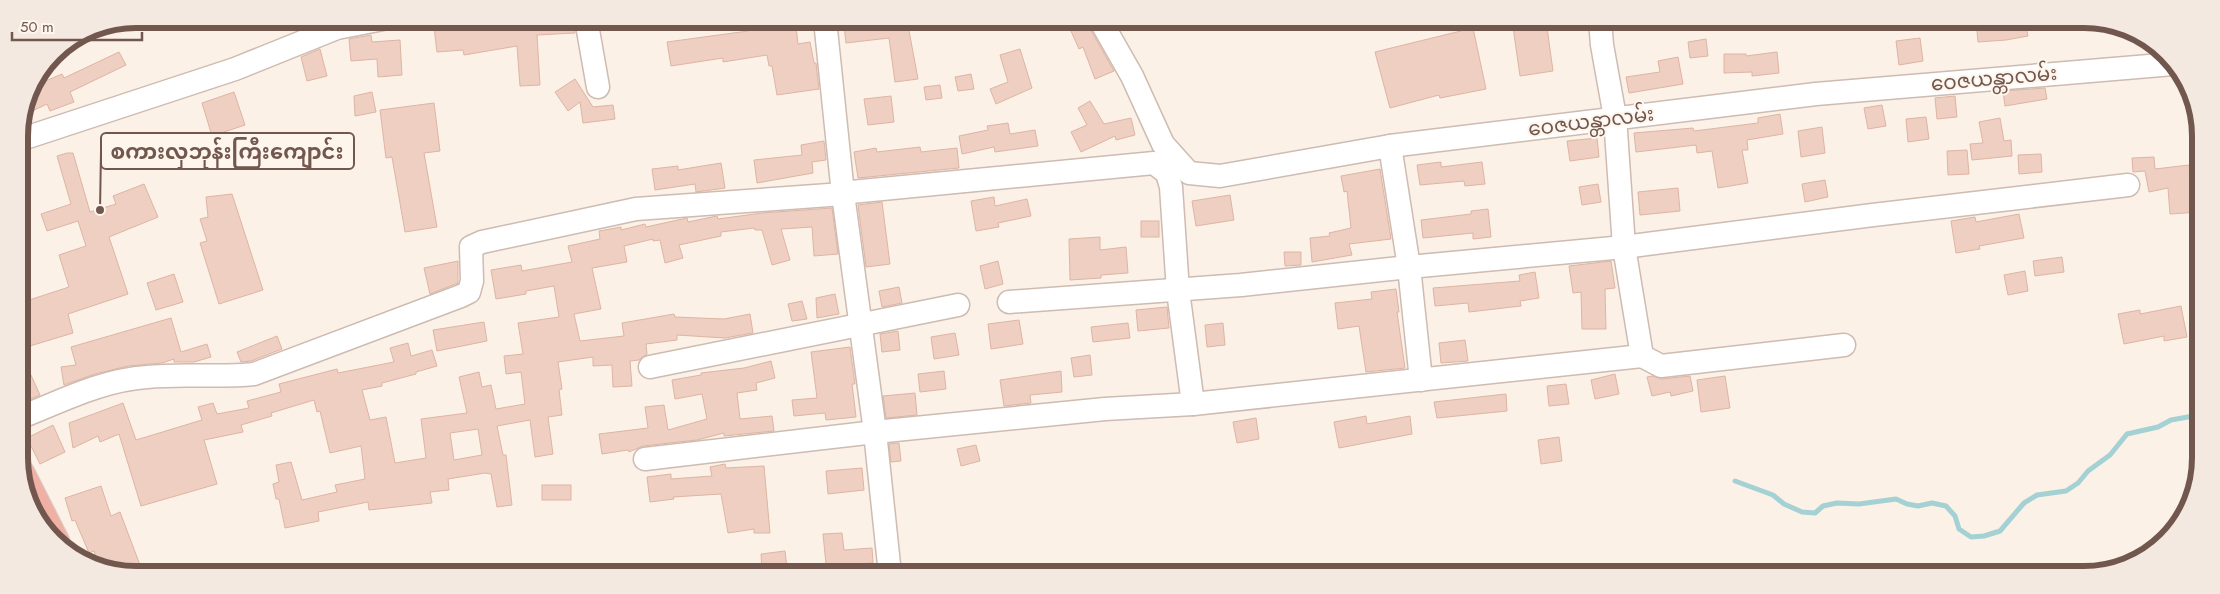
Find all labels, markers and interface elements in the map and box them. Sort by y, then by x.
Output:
scale bar [12,10,142,42]
text: 50 m [20,16,54,38]
street label: ဝေဇယန္တာလမ်း [1930,59,2059,99]
street label: ဝေဇယန္တာလမ်း [1526,99,1656,145]
callout: စကားလှဘုန်းကြီးကျောင်း [101,133,354,169]
text: စကားလှဘုန်းကြီးကျောင်း [111,136,343,170]

